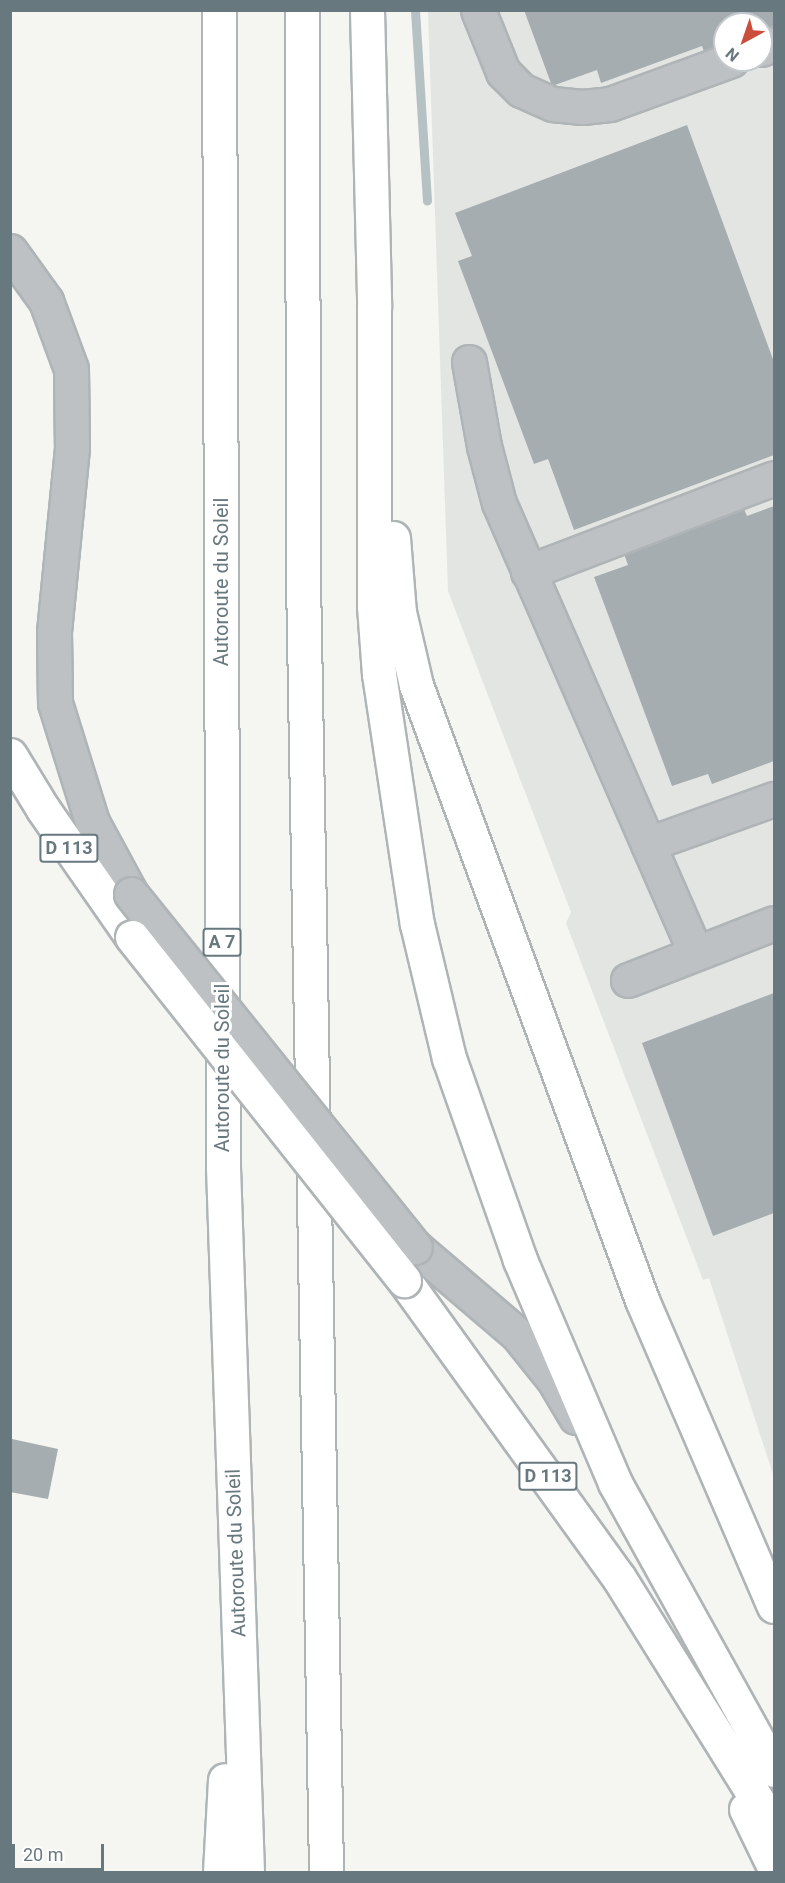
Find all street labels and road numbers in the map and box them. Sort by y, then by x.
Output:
street label: Autoroute du Soleil [209,498,233,666]
road number: D 113 [39,833,99,863]
road number: A 7 [202,927,242,957]
street label: Autoroute du Soleil [210,984,234,1152]
road number: D 113 [518,1461,578,1491]
street label: Autoroute du Soleil [221,1468,251,1638]

